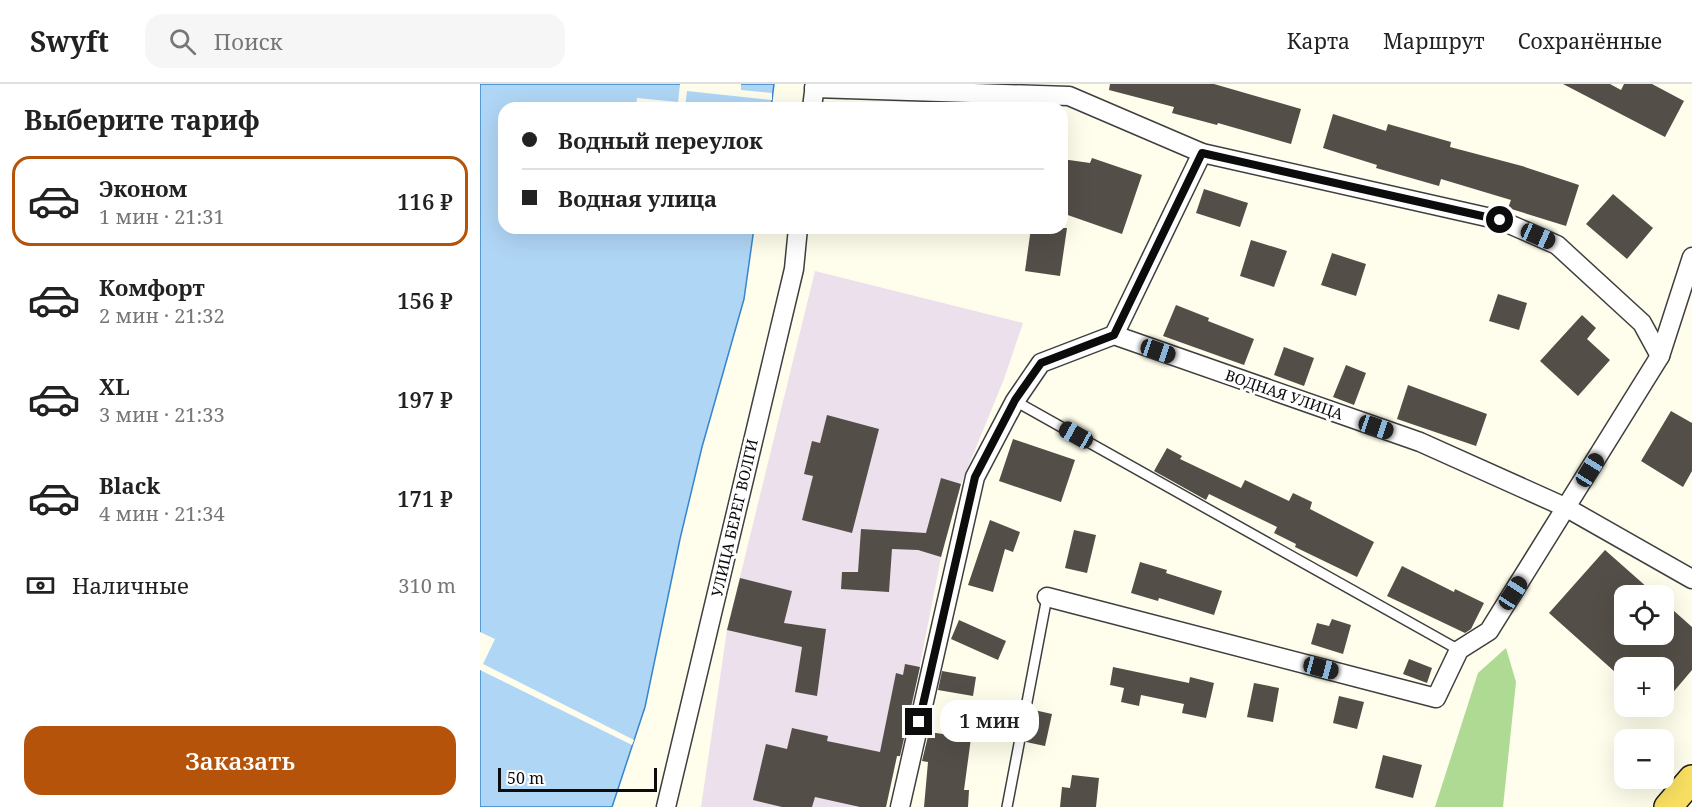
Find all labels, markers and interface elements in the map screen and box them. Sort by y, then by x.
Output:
search box [145,14,565,68]
text: Swyft [30,22,109,60]
icon: search [166,25,199,58]
text: Поиск [214,26,283,56]
text: Карта [1287,27,1350,55]
text: Маршрут [1383,27,1485,55]
text: Сохранённые [1518,27,1662,55]
text: Выберите тариф [24,101,260,138]
text: Водный переулок [558,125,763,155]
text: Эконом [99,173,187,203]
icon: car [27,174,81,228]
text: Водная улица [558,183,717,213]
text: 116 ₽ [397,186,453,216]
text: 1 мин · 21:31 [99,203,225,230]
route start [1486,206,1513,233]
car [1518,220,1558,252]
text: Комфорт [99,272,205,302]
icon: car [27,273,81,327]
text: 156 ₽ [397,285,453,315]
text: 2 мин · 21:32 [99,302,225,329]
car [1138,337,1178,365]
street label: ВОДНАЯ УЛИЦА [1223,364,1346,424]
text: XL [99,371,130,401]
icon: car [27,372,81,426]
text: 197 ₽ [397,384,453,414]
text: 3 мин · 21:33 [99,401,225,428]
car [1356,413,1396,441]
car [1056,418,1096,452]
street label: УЛИЦА БЕРЕГ ВОЛГИ [706,437,762,599]
car [1573,450,1607,490]
text: Black [99,470,160,500]
icon: car [27,471,81,525]
text: 171 ₽ [397,483,453,513]
text: 4 мин · 21:34 [99,500,225,527]
icon: cash [24,569,57,602]
text: Наличные [72,570,189,600]
text: 310 m [398,572,456,599]
car [1496,573,1530,613]
map controls [1614,585,1674,789]
button: locate [1614,585,1674,645]
car [1301,655,1341,681]
button: + [1614,657,1674,717]
callout: 1 мин [940,701,1039,743]
text: 1 мин [959,707,1020,734]
route end [905,708,932,735]
button: Заказать [24,726,456,795]
button: − [1614,729,1674,789]
scale bar [498,765,657,792]
text: 50 m [507,767,544,789]

